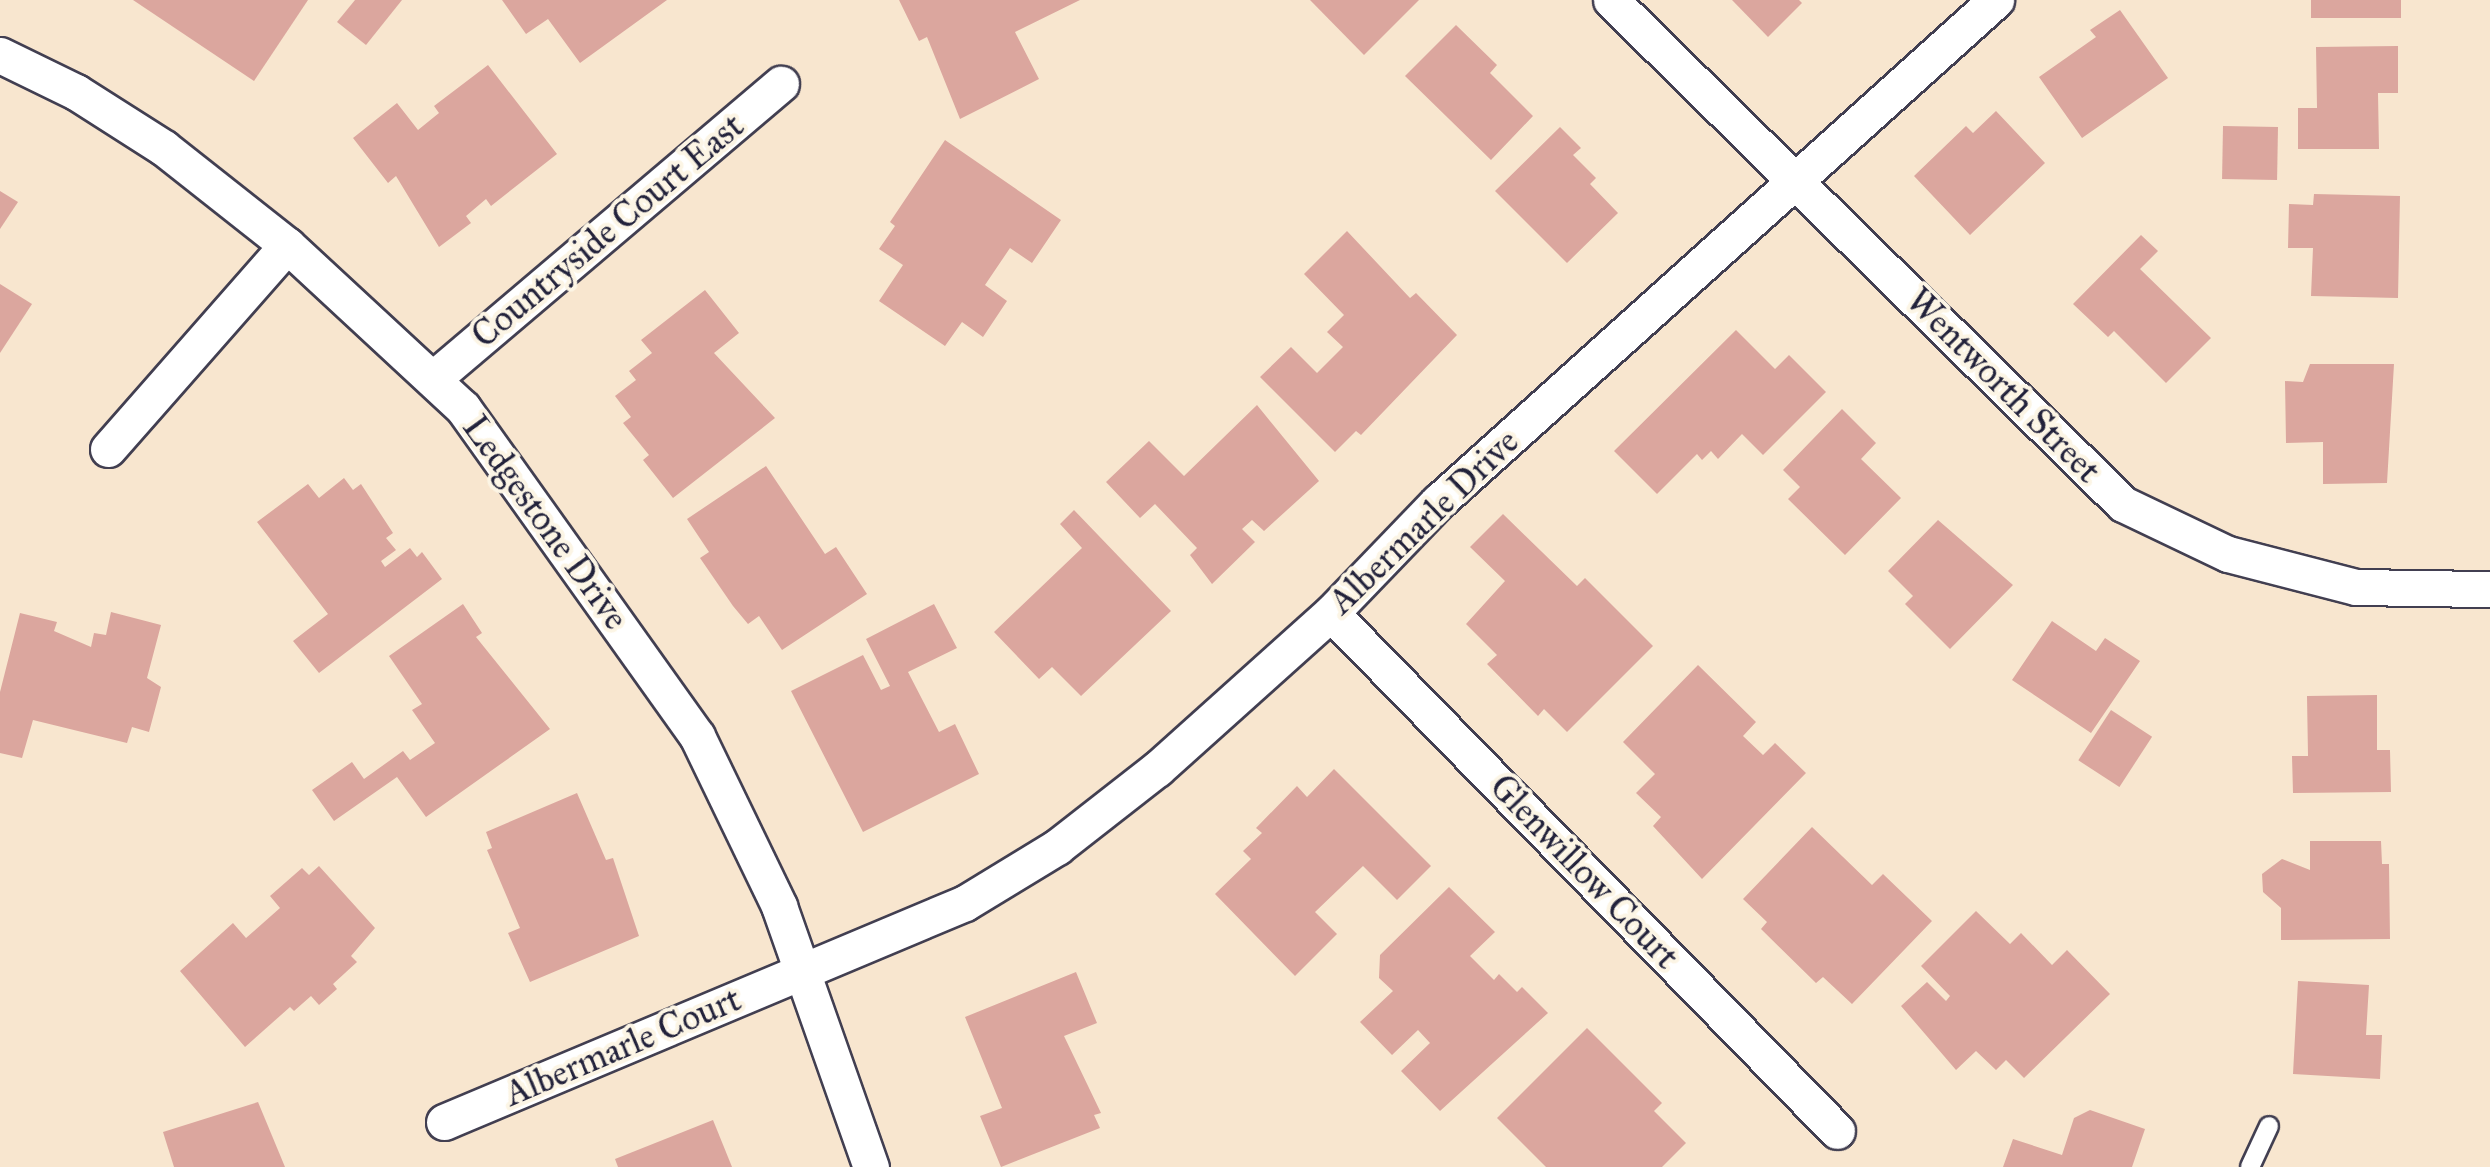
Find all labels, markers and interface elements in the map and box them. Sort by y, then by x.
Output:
street label: Countryside Court East [464,105,752,357]
street label: Wentworth Street [1897,280,2109,492]
street label: Ledgestone Drive [453,408,637,638]
street label: Albermarle Drive [1320,421,1528,623]
street label: Glenwillow Court [1481,766,1687,978]
street label: Albermarle Court [499,978,747,1116]

